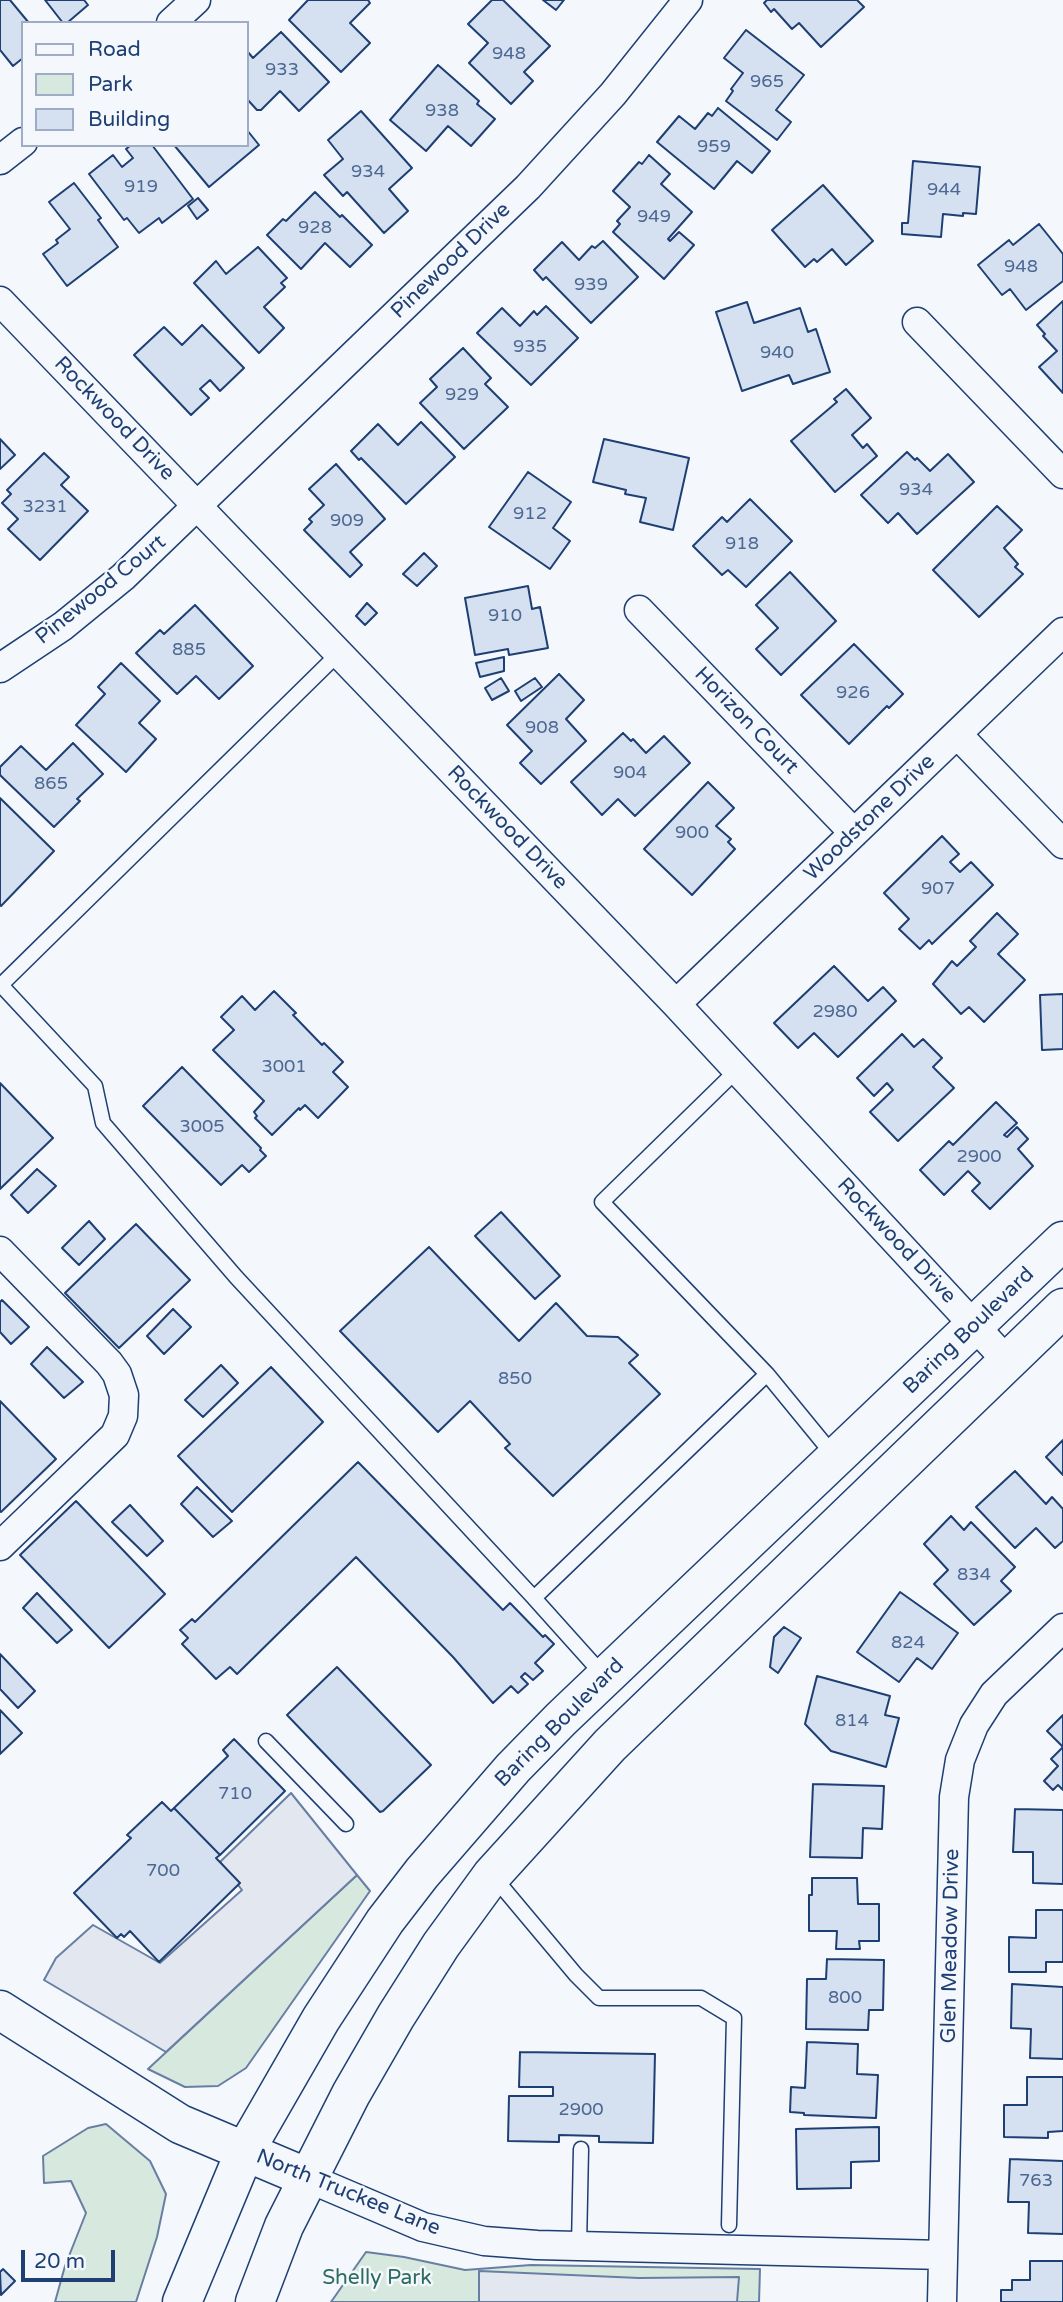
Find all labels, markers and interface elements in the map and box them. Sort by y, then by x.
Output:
legend [21,21,248,147]
text: Road [88,37,141,62]
house number: 948 [492,43,526,65]
house number: 933 [265,59,299,81]
house number: 965 [750,71,784,93]
text: Park [88,72,133,97]
house number: 938 [425,100,459,122]
text: Building [88,107,170,132]
house number: 959 [697,136,731,158]
house number: 934 [351,161,385,183]
house number: 919 [124,176,158,198]
house number: 944 [927,179,961,201]
street label: Pinewood Drive [386,198,516,324]
house number: 949 [637,206,671,228]
house number: 928 [298,217,332,239]
house number: 948 [1004,256,1038,278]
house number: 939 [574,274,608,296]
house number: 935 [513,336,547,358]
house number: 940 [760,342,794,364]
street label: Rockwood Drive [48,352,180,486]
house number: 929 [445,384,479,406]
house number: 934 [899,479,933,501]
house number: 3231 [22,496,68,518]
house number: 912 [513,503,547,525]
house number: 909 [330,510,364,532]
street label: Pinewood Court [31,530,171,650]
house number: 918 [725,533,759,555]
house number: 910 [488,605,522,627]
house number: 885 [172,639,206,661]
street label: Horizon Court [689,662,803,780]
house number: 926 [836,682,870,704]
house number: 908 [525,717,559,739]
street label: Woodstone Drive [800,749,940,887]
street label: Rockwood Drive [441,761,573,895]
house number: 904 [613,762,647,784]
house number: 865 [34,773,68,795]
house number: 900 [675,822,709,844]
house number: 907 [921,878,955,900]
house number: 2980 [812,1001,858,1023]
house number: 3001 [261,1056,307,1078]
house number: 3005 [179,1116,225,1138]
house number: 2900 [956,1146,1002,1168]
street label: Rockwood Drive [831,1173,961,1309]
street label: Baring Boulevard [898,1262,1040,1400]
house number: 850 [498,1368,532,1390]
house number: 834 [957,1564,991,1586]
house number: 824 [891,1632,925,1654]
street label: Baring Boulevard [490,1653,630,1793]
house number: 814 [835,1710,869,1732]
house number: 710 [218,1783,252,1805]
street label: Glen Meadow Drive [937,1848,965,2044]
house number: 700 [146,1860,180,1882]
house number: 800 [828,1987,862,2009]
house number: 2900 [558,2099,604,2121]
street label: North Truckee Lane [252,2145,444,2241]
house number: 763 [1019,2170,1053,2192]
scale bar [24,2236,119,2280]
text: 20 m [34,2249,85,2274]
park label: Shelly Park [322,2265,432,2291]

